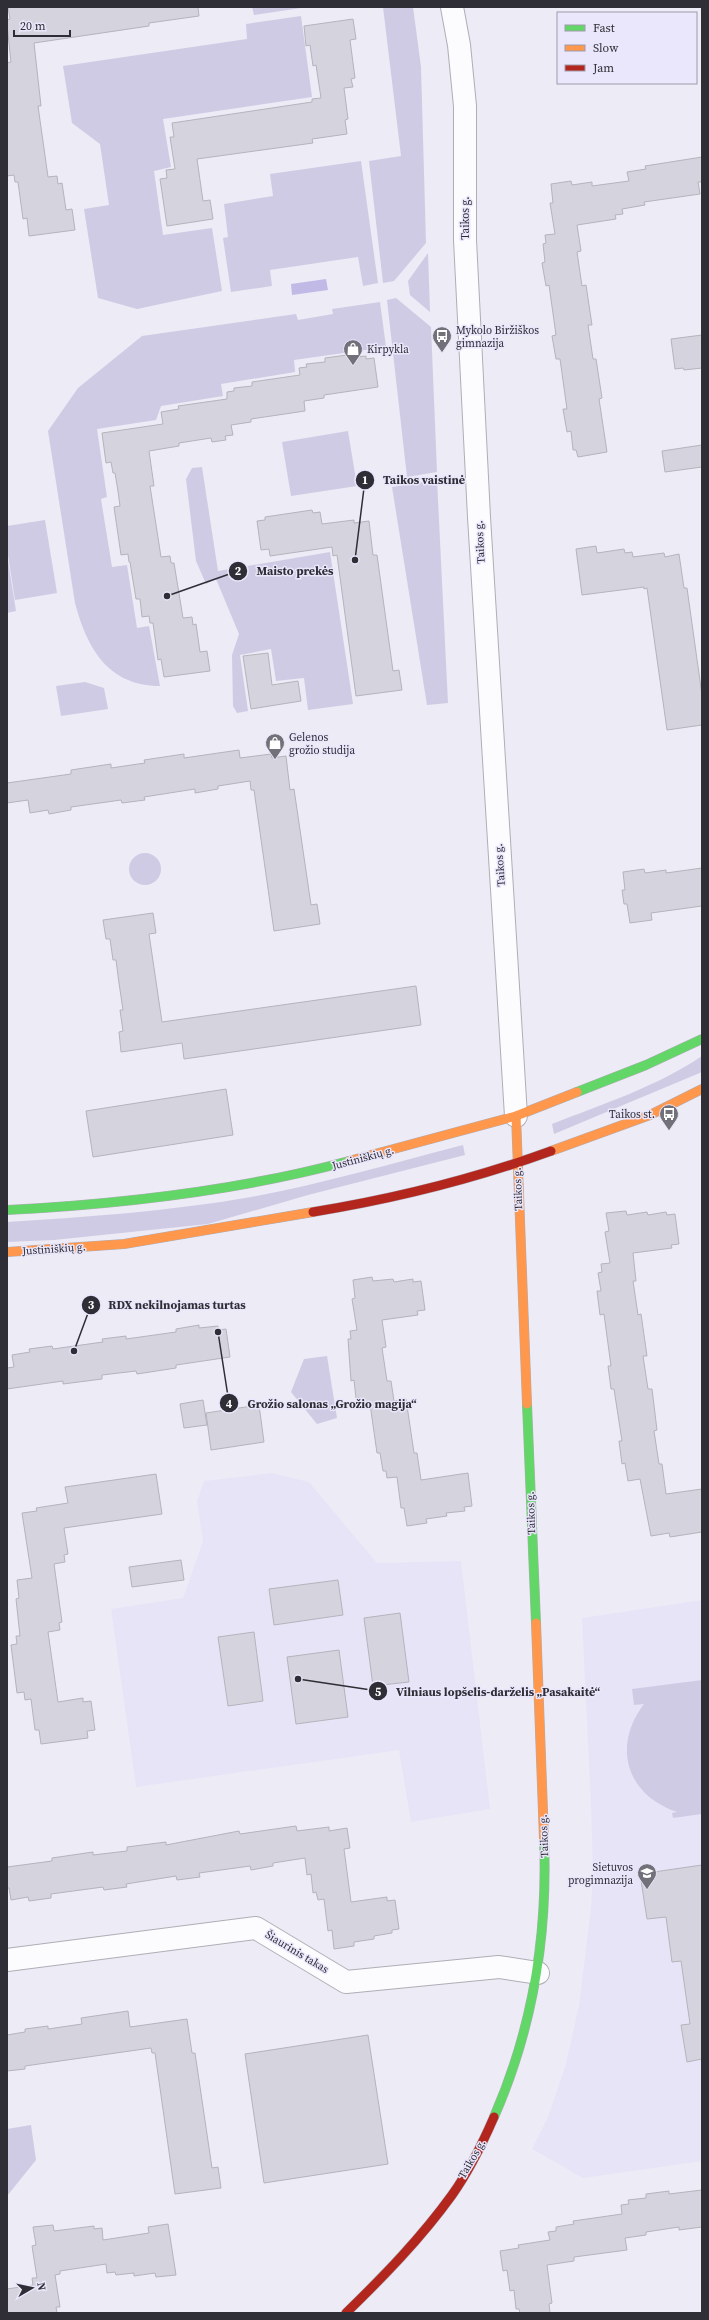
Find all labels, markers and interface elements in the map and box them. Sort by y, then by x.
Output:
scale bar [14,12,70,38]
legend [557,12,697,84]
text: 20 m [20,18,46,34]
text: Fast [593,20,615,36]
text: Slow [593,40,619,56]
text: Jam [592,60,614,76]
street label: Taikos g. [458,196,473,240]
place label: Mykolo Biržiškos gimnazija [456,323,539,351]
bus stop icon: Mykolo Biržiškos gimnazija [431,325,453,353]
shop icon: Kirpykla [342,338,364,366]
place label: Kirpykla [367,342,409,357]
callout: Taikos vaistinė [355,468,473,492]
text: 1 [362,472,368,488]
text: Taikos vaistinė [383,472,465,488]
street label: Taikos g. [471,520,489,564]
callout: Maisto prekės [228,559,341,583]
text: 2 [235,563,242,579]
text: Maisto prekės [256,563,334,579]
place label: Gelenos grožio studija [289,730,355,758]
shop icon: Gelenos grožio studija [264,732,286,760]
street label: Taikos g. [491,843,509,887]
bus stop icon: Taikos st. [658,1103,680,1131]
place label: Taikos st. [609,1107,655,1122]
street label: Justiniškių g. [329,1143,396,1174]
street label: Taikos g. [510,1167,526,1211]
street label: Justiniškių g. [21,1239,86,1259]
callout: RDX nekilnojamas turtas [81,1293,254,1317]
text: 3 [88,1297,95,1313]
text: RDX nekilnojamas turtas [108,1297,246,1313]
callout: Grožio salonas „Grožio magija“ [219,1391,424,1415]
text: 4 [226,1396,233,1412]
text: Grožio salonas „Grožio magija“ [248,1396,417,1412]
street label: Taikos g. [523,1491,539,1535]
callout: Vilniaus lopšelis-darželis „Pasakaitė“ [368,1679,608,1703]
text: 5 [375,1684,382,1700]
text: Vilniaus lopšelis-darželis „Pasakaitė“ [396,1684,601,1700]
street label: Taikos g. [536,1814,552,1858]
place label: Sietuvos progimnazija [568,1860,633,1888]
school or university icon: Sietuvos progimnazija [636,1862,658,1890]
street label: Šiaurinis takas [262,1927,332,1977]
street label: Taikos g. [455,2137,489,2181]
north arrow [12,2268,52,2308]
text: N [33,2281,49,2292]

